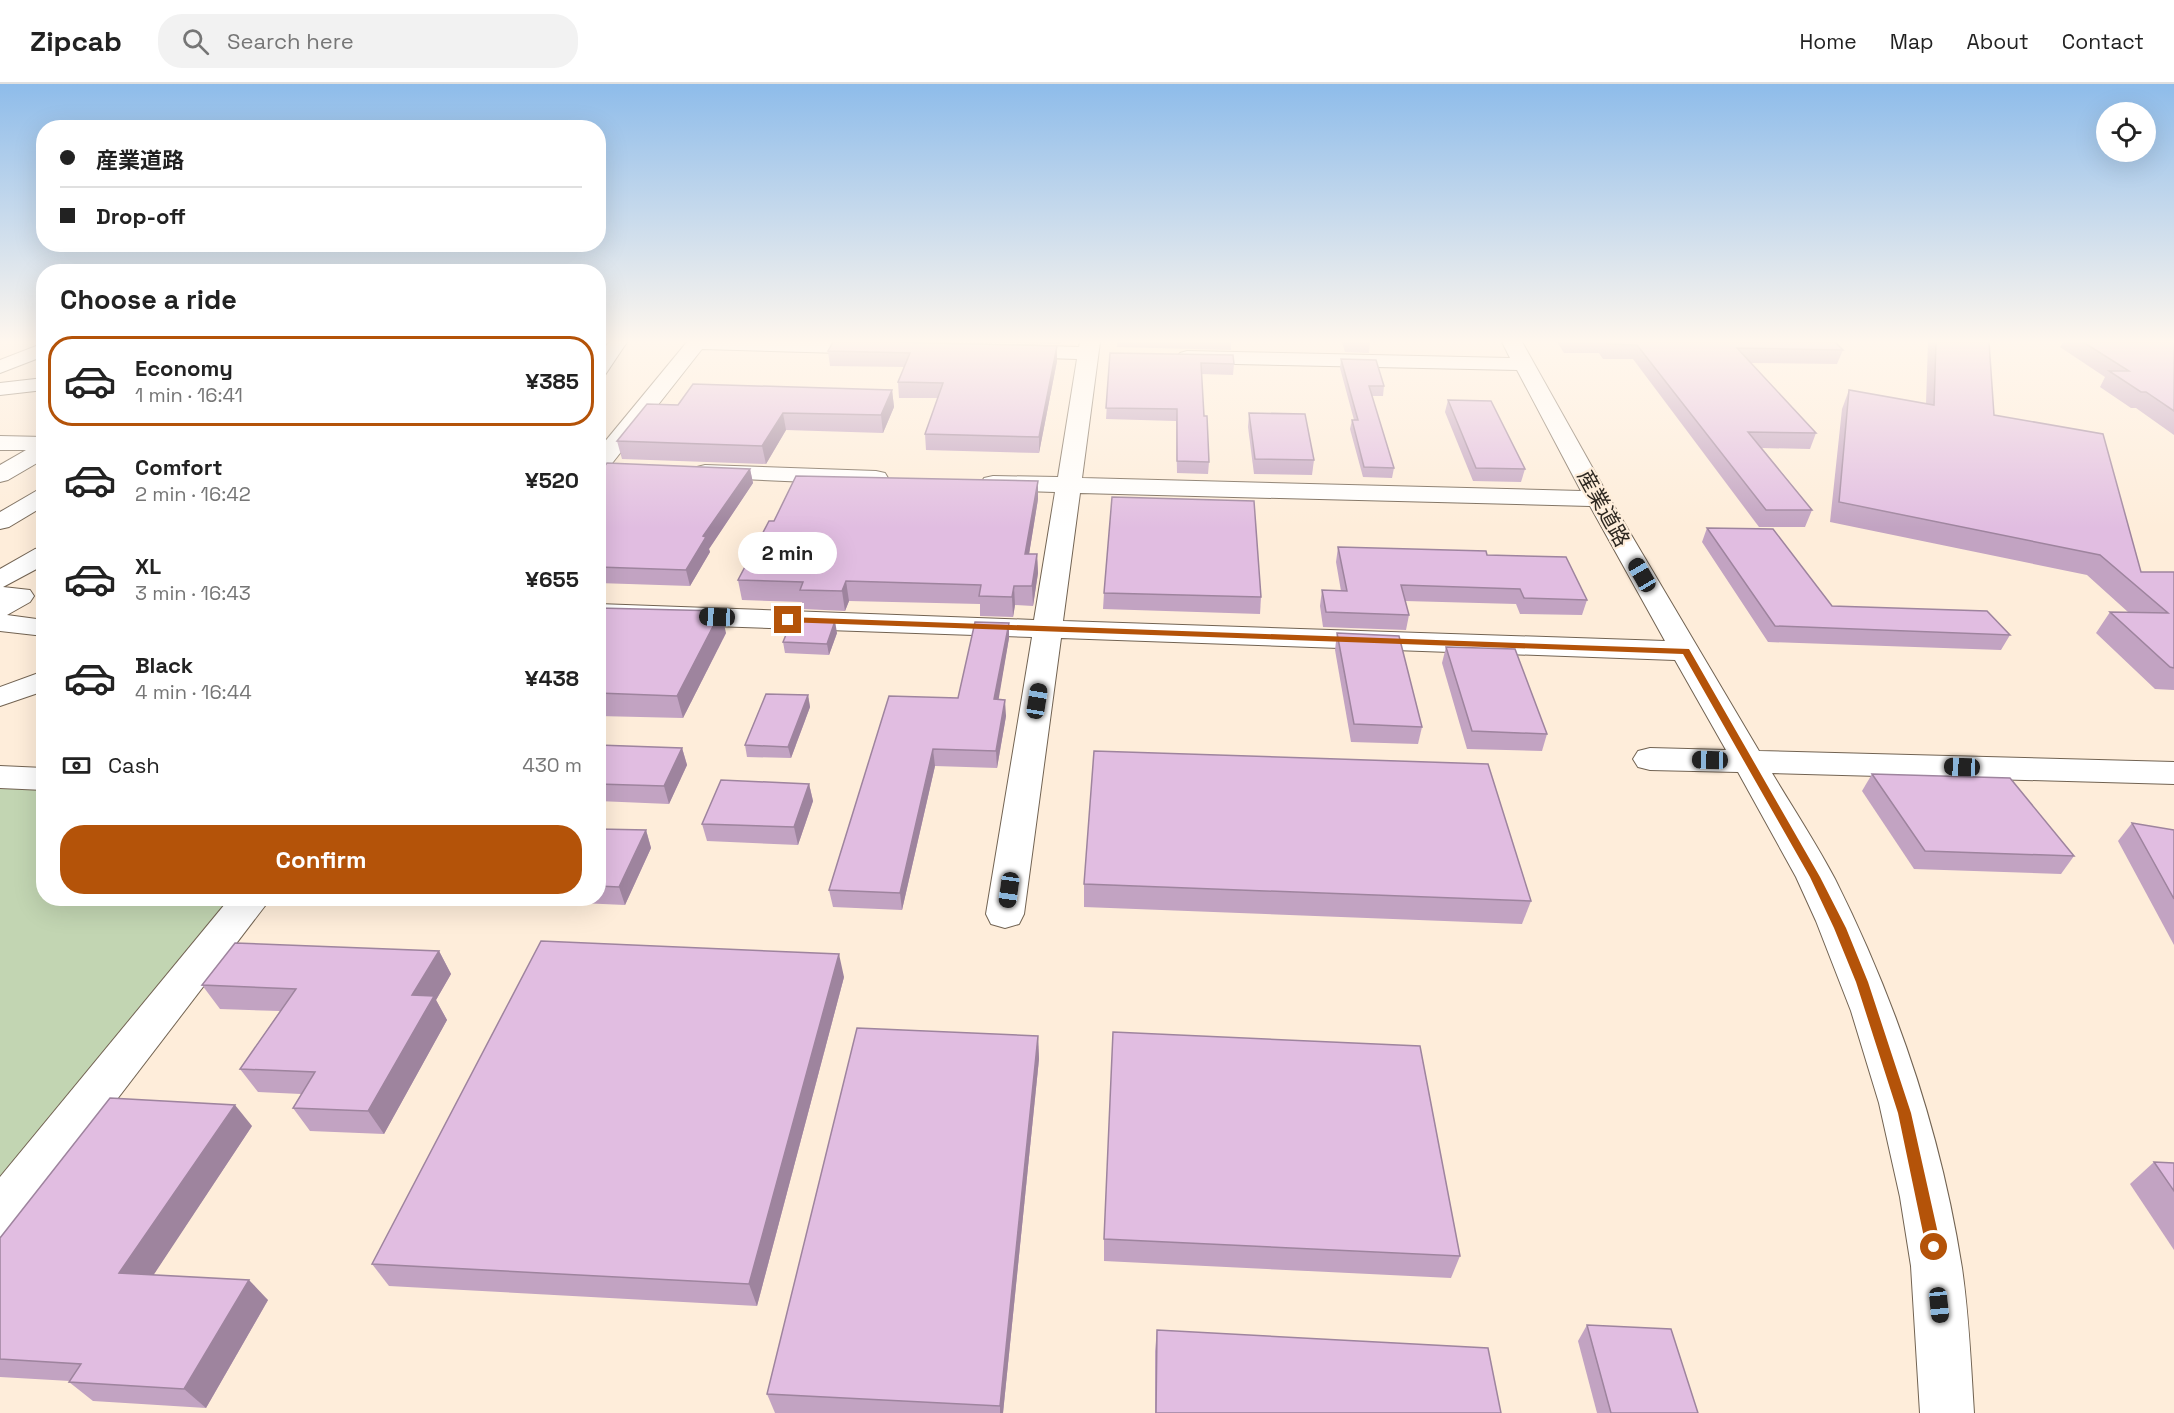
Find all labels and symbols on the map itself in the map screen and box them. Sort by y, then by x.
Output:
street label: 産業道路 [1572,465,1636,551]
callout: 2 min [738,533,838,575]
car [1625,555,1659,595]
route end [774,606,801,633]
car [699,607,735,627]
car [1025,682,1049,720]
car [1692,751,1728,769]
car [1944,757,1980,777]
car [998,871,1020,909]
route start [1920,1233,1947,1260]
car [1928,1286,1950,1324]

